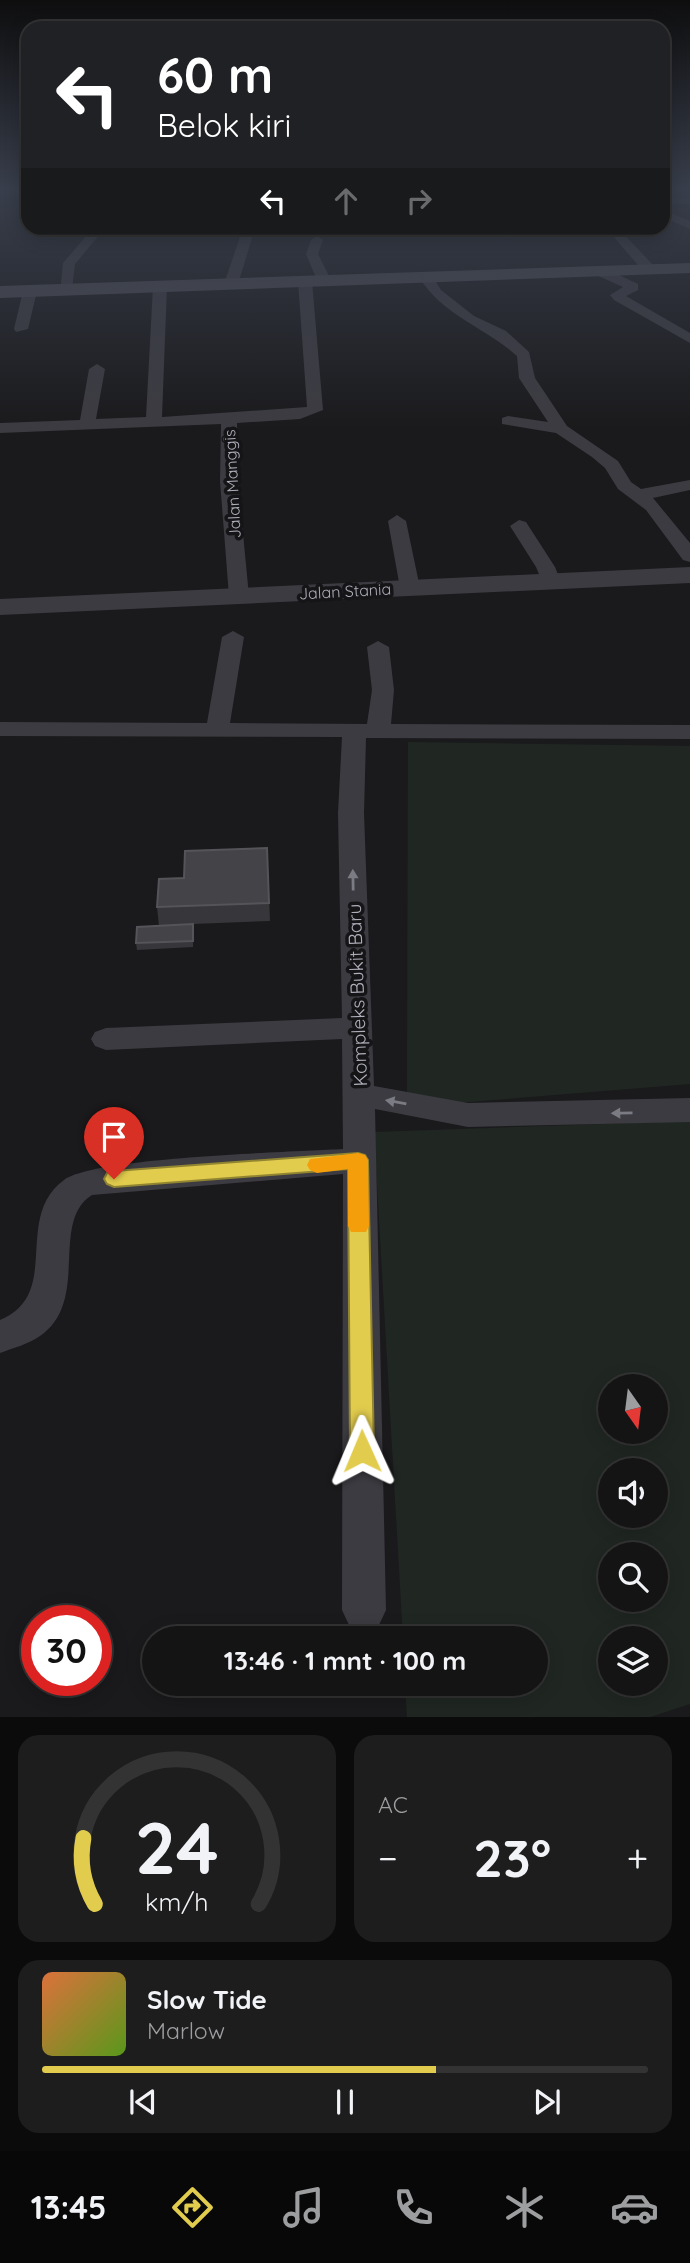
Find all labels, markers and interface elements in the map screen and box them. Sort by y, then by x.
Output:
text: 60 m [157,44,273,105]
icon: left [42,49,133,140]
text: Belok kiri [157,105,291,145]
icon: left [254,182,292,220]
icon: ahead [327,182,365,220]
icon: right [400,182,438,220]
street label: Jalan Manggis [219,429,245,539]
street label: Jalan Stania [298,579,392,603]
one-way arrow [347,869,358,891]
street label: Kompleks Bukit Baru [342,903,372,1087]
one-way arrow [384,1096,406,1107]
pin [84,1107,144,1179]
one-way arrow [611,1107,633,1119]
icon: arrive [95,1118,133,1156]
north arrow [598,1374,668,1444]
map controls [598,1374,668,1696]
position arrow [325,1414,399,1488]
button: sound [598,1458,668,1528]
button: search [598,1542,668,1612]
speed limit sign: 30 [21,1605,112,1696]
button: layers [598,1626,668,1696]
text: 13:46 · 1 mnt · 100 m [224,1644,466,1677]
text: AC [378,1790,408,1819]
text: 24 [135,1802,219,1893]
text: 23° [473,1825,551,1890]
text: − [378,1834,398,1882]
text: + [627,1834,648,1882]
text: km/h [145,1886,209,1917]
text: Slow Tide [147,1983,267,2016]
text: Marlow [147,2016,225,2045]
icon: previous [124,2083,162,2121]
icon: pause [326,2083,364,2121]
icon: next [528,2083,566,2121]
icon: directions [168,2183,217,2232]
icon: music [279,2183,328,2232]
icon: phone [389,2183,438,2232]
icon: climate [500,2183,549,2232]
icon: car [610,2183,659,2232]
text: 13:45 [31,2187,106,2227]

